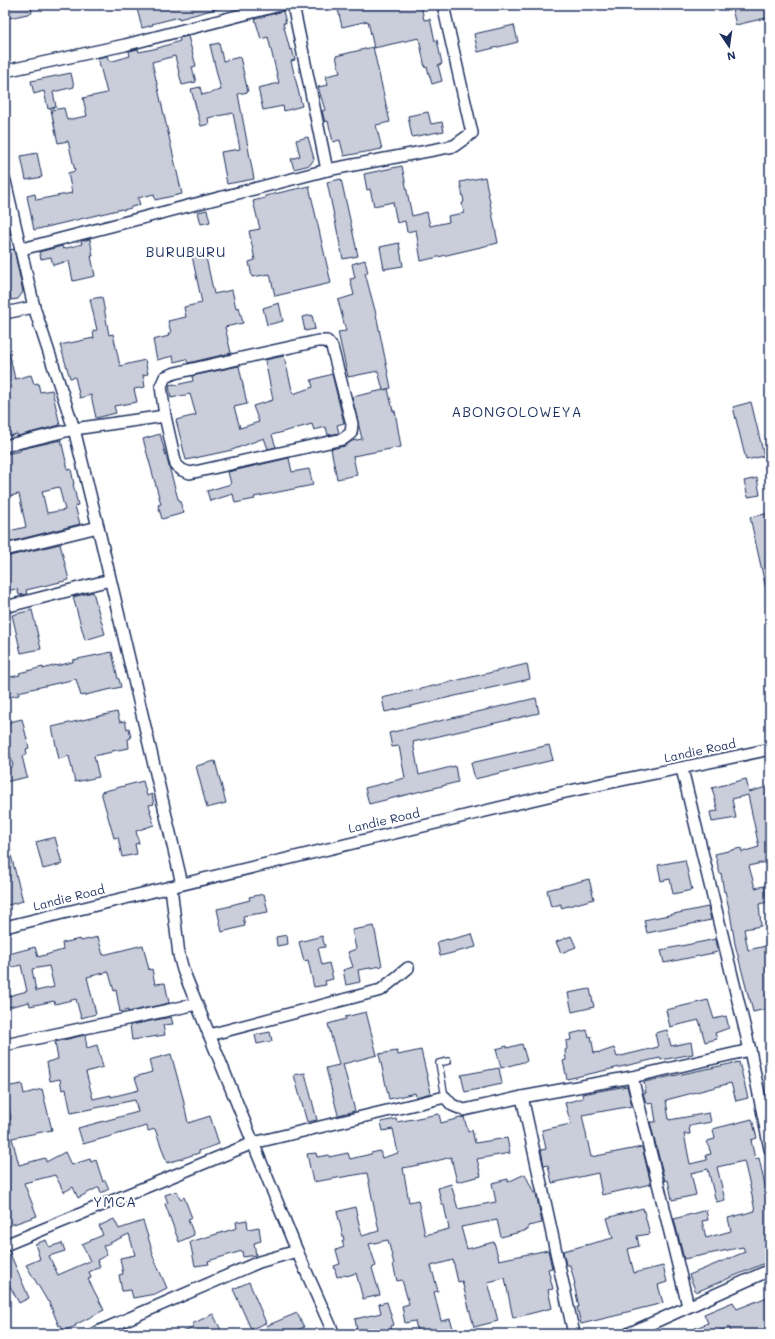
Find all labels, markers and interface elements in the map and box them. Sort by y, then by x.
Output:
north arrow [709,26,749,66]
text: N [726,48,737,64]
district label: BURUBURU [146,242,226,261]
district label: ABONGOLOWEYA [452,402,582,421]
street label: Landie Road [662,735,737,765]
street label: Landie Road [346,804,421,836]
street label: Landie Road [31,880,106,914]
district label: YMCA [93,1192,137,1211]

